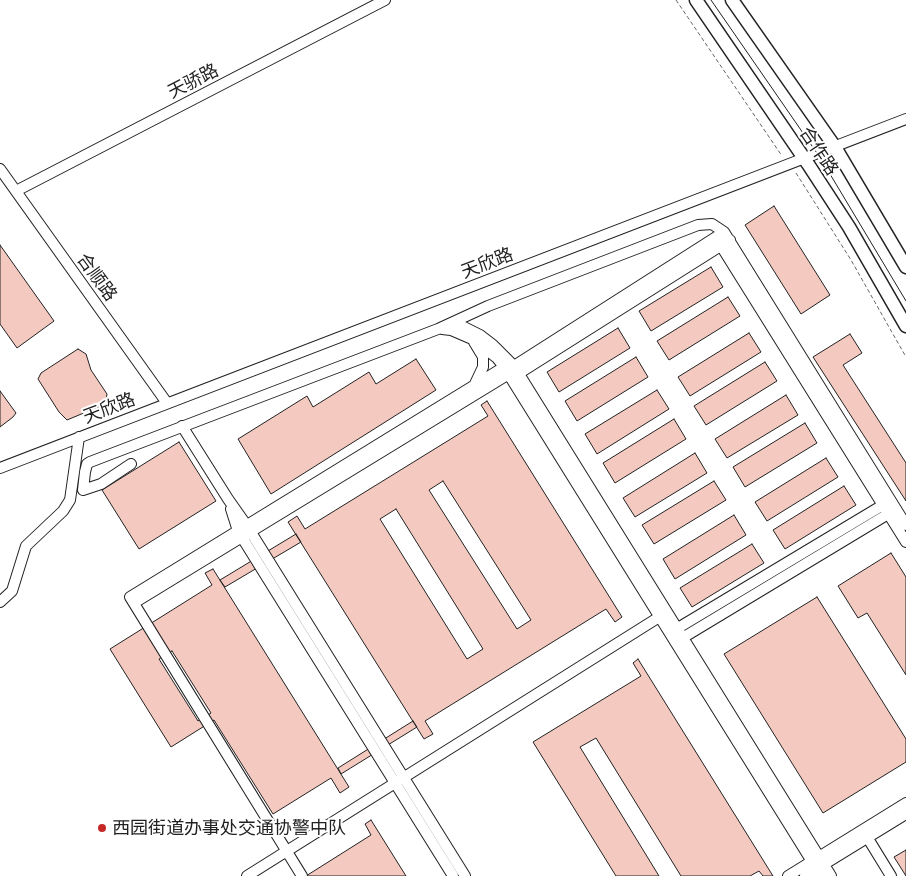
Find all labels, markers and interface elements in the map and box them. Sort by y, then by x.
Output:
street label: 天骄路 [164,59,222,103]
street label: 合作路 [795,123,843,179]
street label: 天欣路 [458,243,516,283]
street label: 合顺路 [72,249,122,305]
street label: 天欣路 [80,388,138,428]
place label: 西园街道办事处交通协警中队 [112,817,346,839]
marker: 西园街道办事处交通协警中队 [96,822,108,834]

